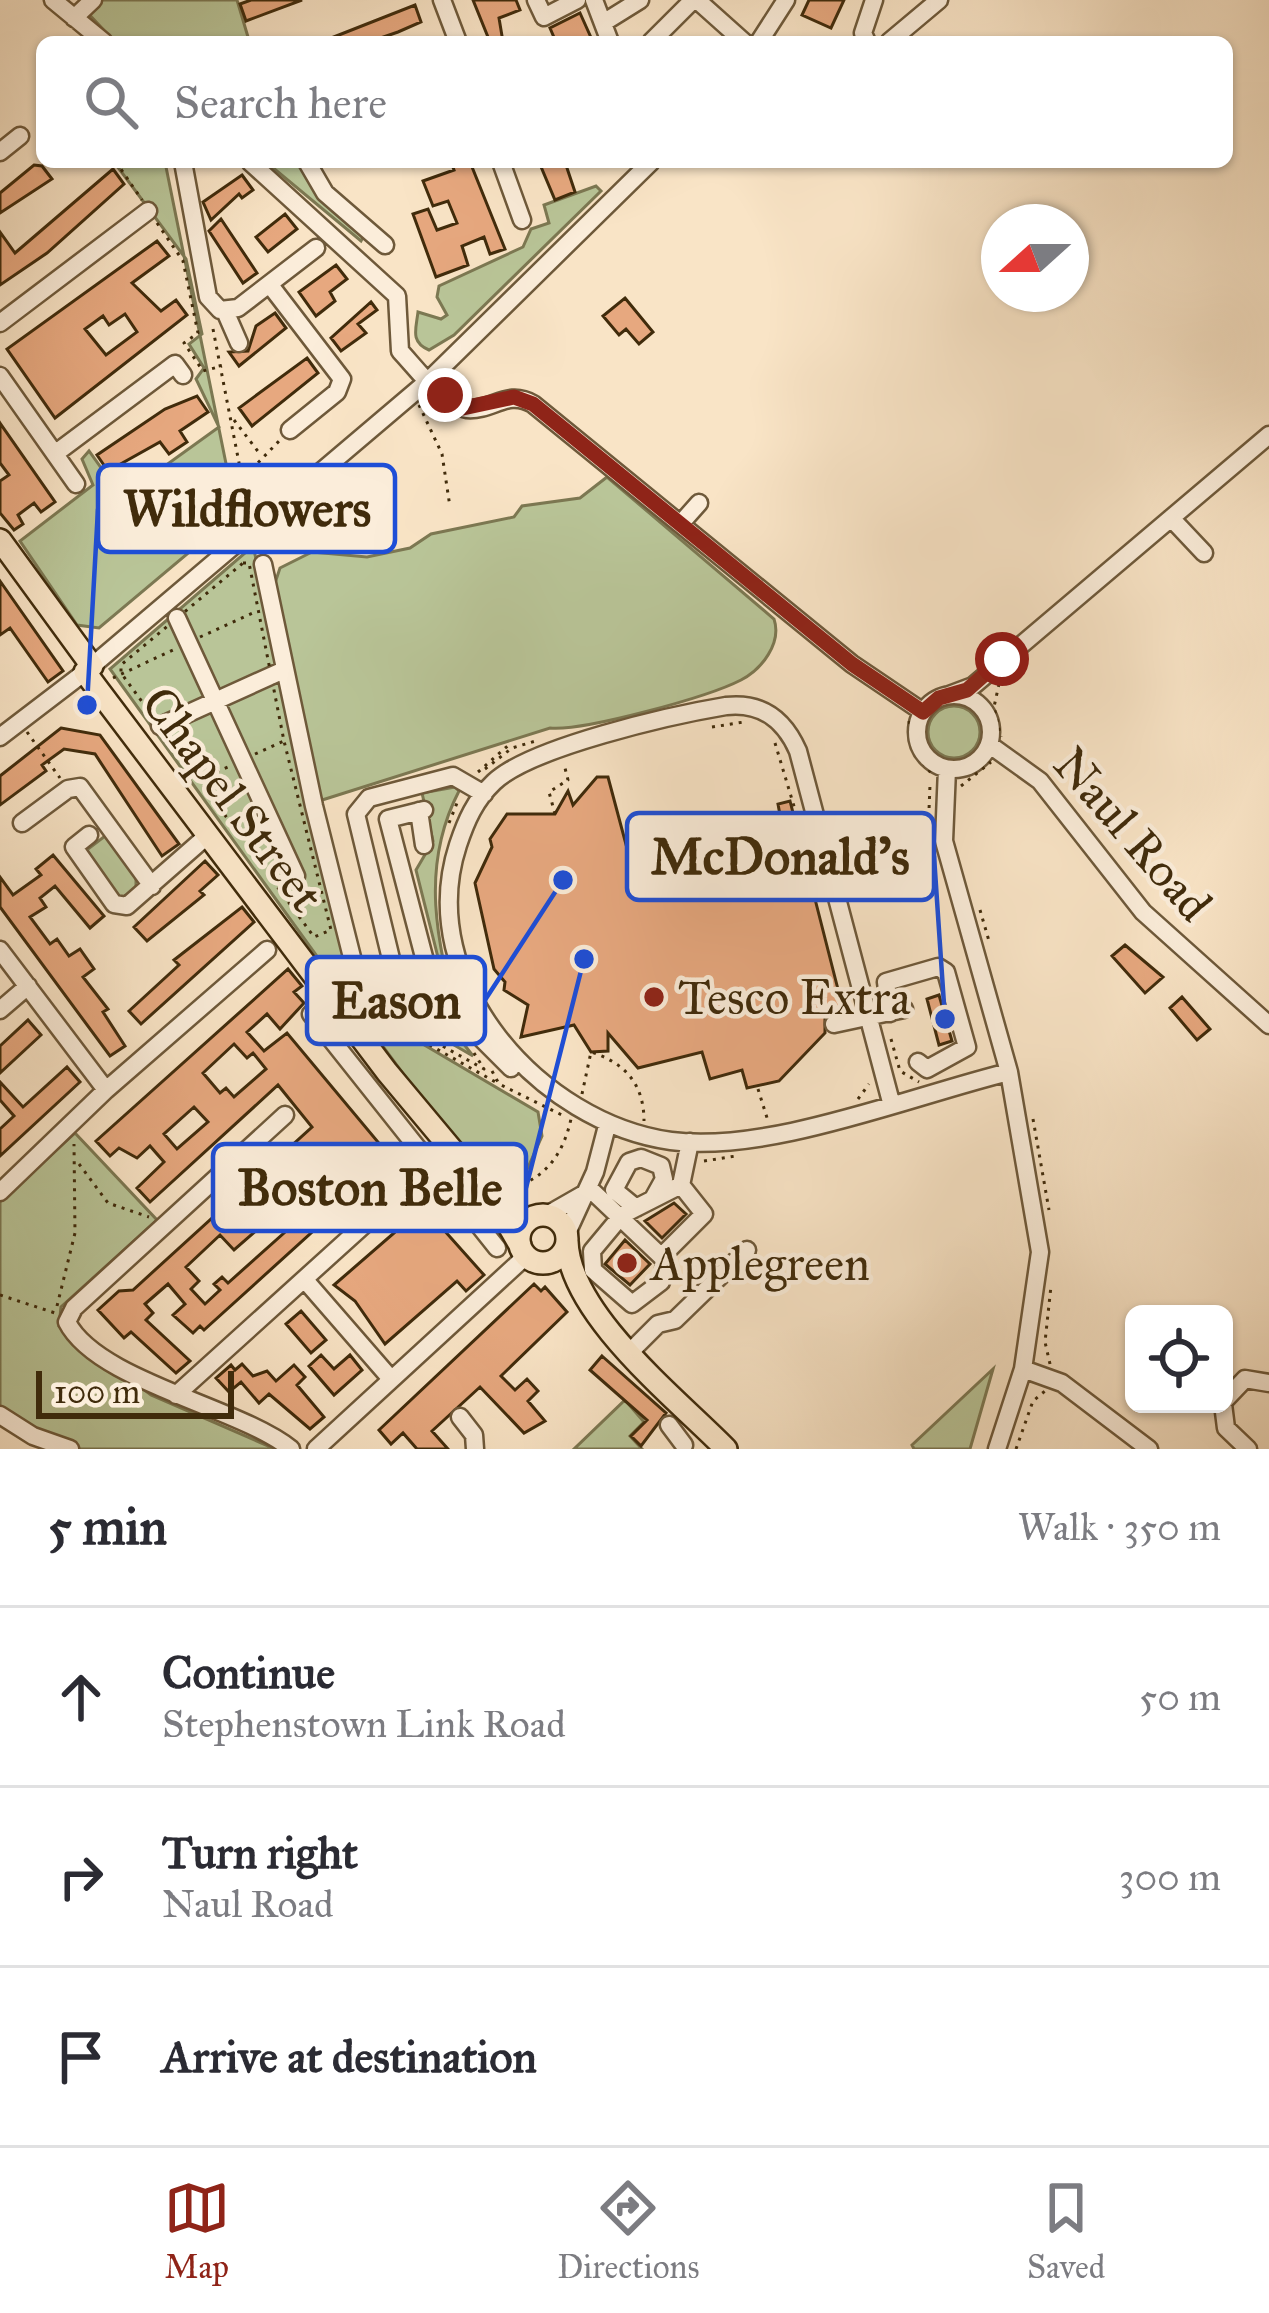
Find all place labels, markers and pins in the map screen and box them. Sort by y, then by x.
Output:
callout: Wildflowers [98,465,395,552]
callout: McDonald's [627,813,934,900]
callout: Eason [307,957,485,1044]
place label: Tesco Extra [678,968,911,1027]
marker: Tesco Extra [641,984,667,1010]
callout: Boston Belle [213,1144,526,1231]
place label: Applegreen [649,1234,870,1293]
marker: Applegreen [614,1250,640,1276]

